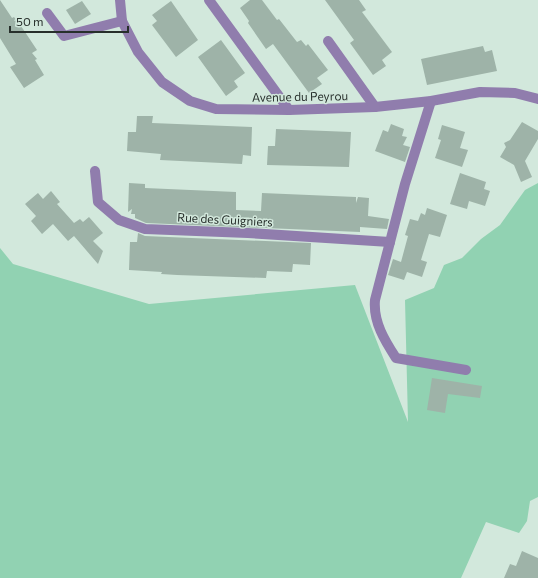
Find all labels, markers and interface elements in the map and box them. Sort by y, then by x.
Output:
scale bar [10,8,128,34]
text: 50 m [16,14,44,28]
street label: Avenue du Peyrou [252,88,348,104]
street label: Rue des Guigniers [177,210,273,228]

